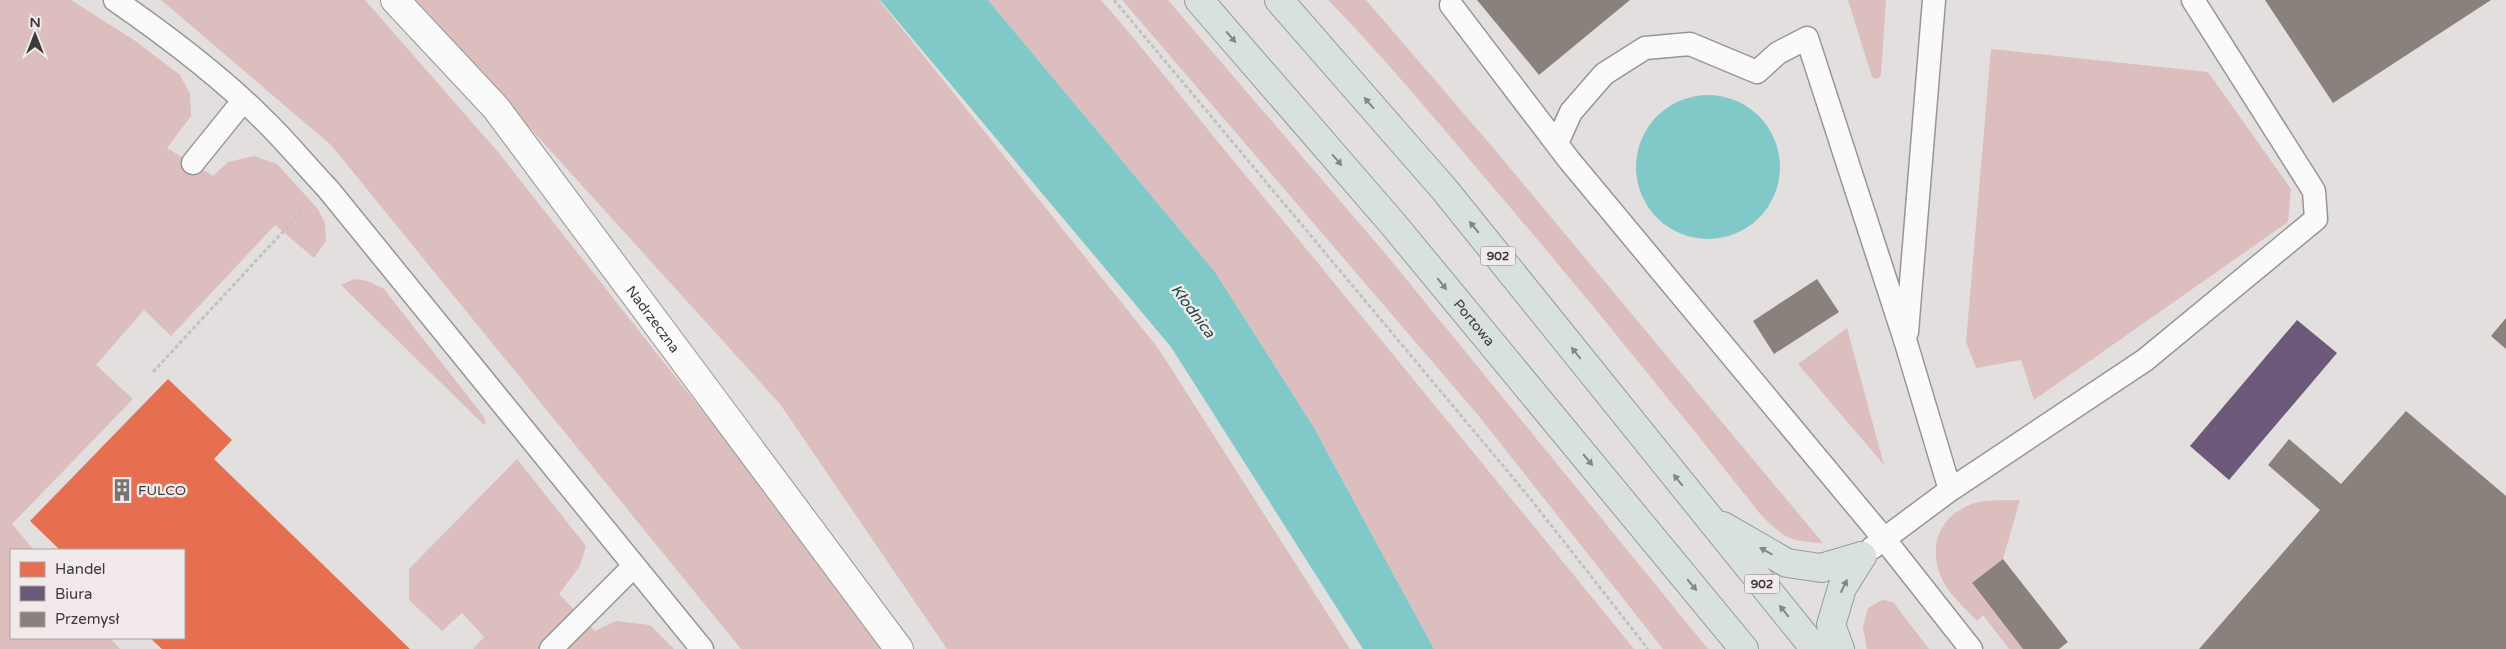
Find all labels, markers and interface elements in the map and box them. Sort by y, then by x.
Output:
north arrow [10,10,60,60]
text: N [29,14,41,31]
one-way arrow [1225,30,1236,43]
one-way arrow [1363,98,1375,110]
one-way arrow [1331,153,1343,165]
one-way arrow [1469,221,1480,234]
road number: 902 [1480,247,1516,266]
one-way arrow [1436,277,1448,289]
water label: Kłodnica [1167,281,1219,342]
street label: Nadrzeczna [622,283,683,356]
street label: Portowa [1450,296,1498,350]
one-way arrow [1571,347,1582,360]
one-way arrow [1582,454,1593,467]
one-way arrow [1673,473,1683,487]
building icon: FULCO [109,477,135,503]
place label: FULCO [138,482,186,499]
one-way arrow [1759,546,1773,555]
legend [10,549,185,639]
text: Handel [55,560,106,578]
road number: 902 [1744,574,1780,594]
one-way arrow [1686,579,1697,592]
one-way arrow [1840,579,1848,594]
text: Biura [55,585,92,603]
one-way arrow [1779,605,1790,618]
text: Przemysł [55,610,120,628]

